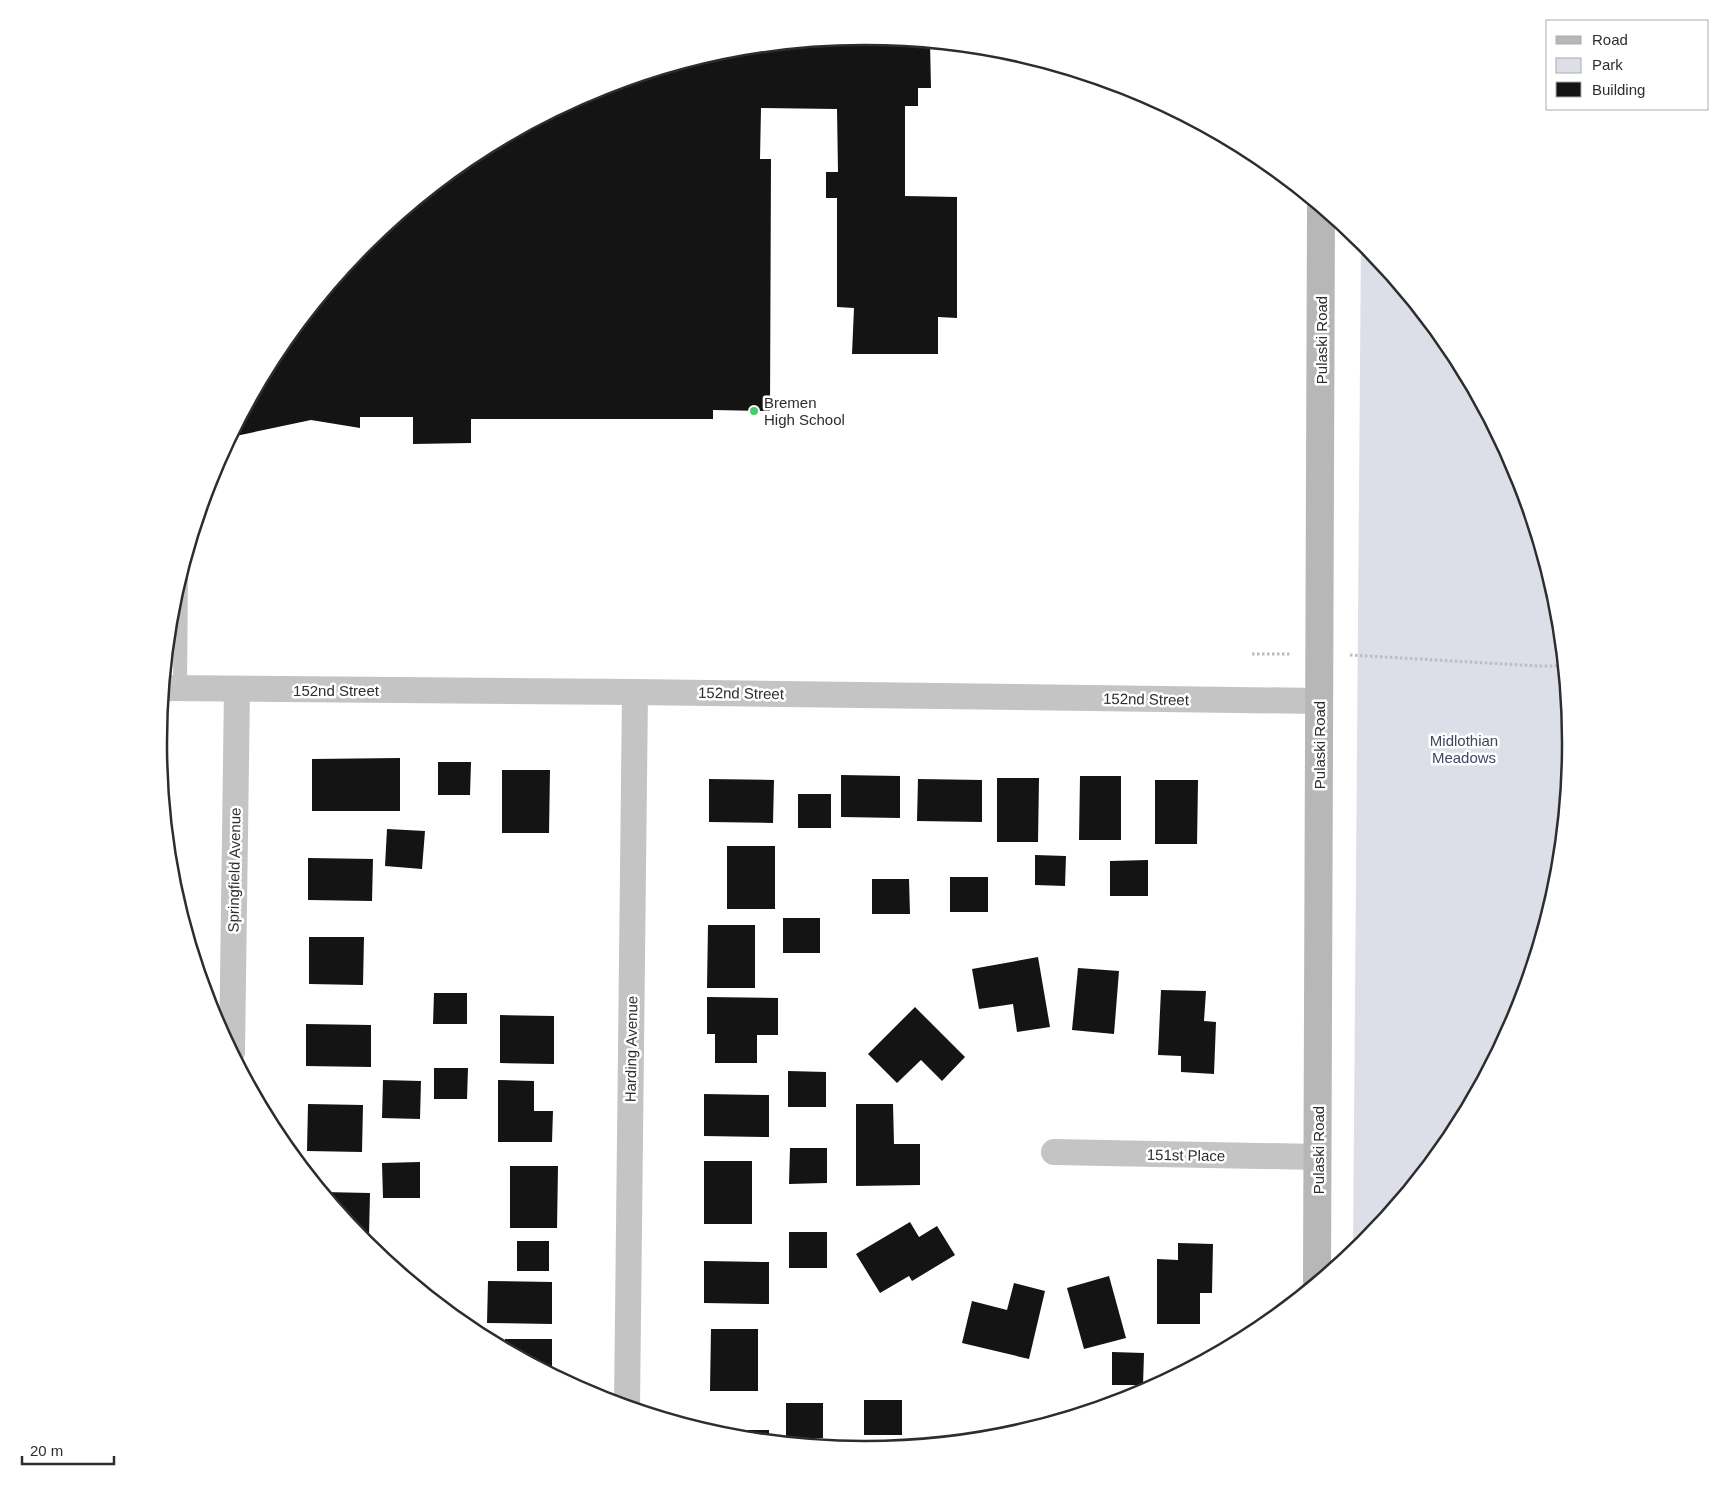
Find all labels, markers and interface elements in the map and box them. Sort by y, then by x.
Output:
legend [1546,20,1709,110]
text: Road [1592,31,1628,48]
text: Park [1592,56,1623,73]
text: Building [1592,81,1645,98]
street label: Pulaski Road [1313,296,1330,384]
place label: Bremen High School [764,394,845,428]
marker: Bremen High School [748,405,760,417]
street label: 152nd Street [293,682,380,699]
street label: 152nd Street [698,684,785,702]
street label: 152nd Street [1103,690,1190,708]
street label: Pulaski Road [1311,701,1328,789]
park label: Midlothian Meadows [1430,732,1498,766]
street label: Springfield Avenue [224,807,244,933]
street label: Harding Avenue [622,996,640,1102]
street label: Pulaski Road [1310,1106,1327,1194]
street label: 151st Place [1147,1146,1225,1164]
scale bar [22,1434,115,1466]
text: 20 m [30,1442,63,1459]

